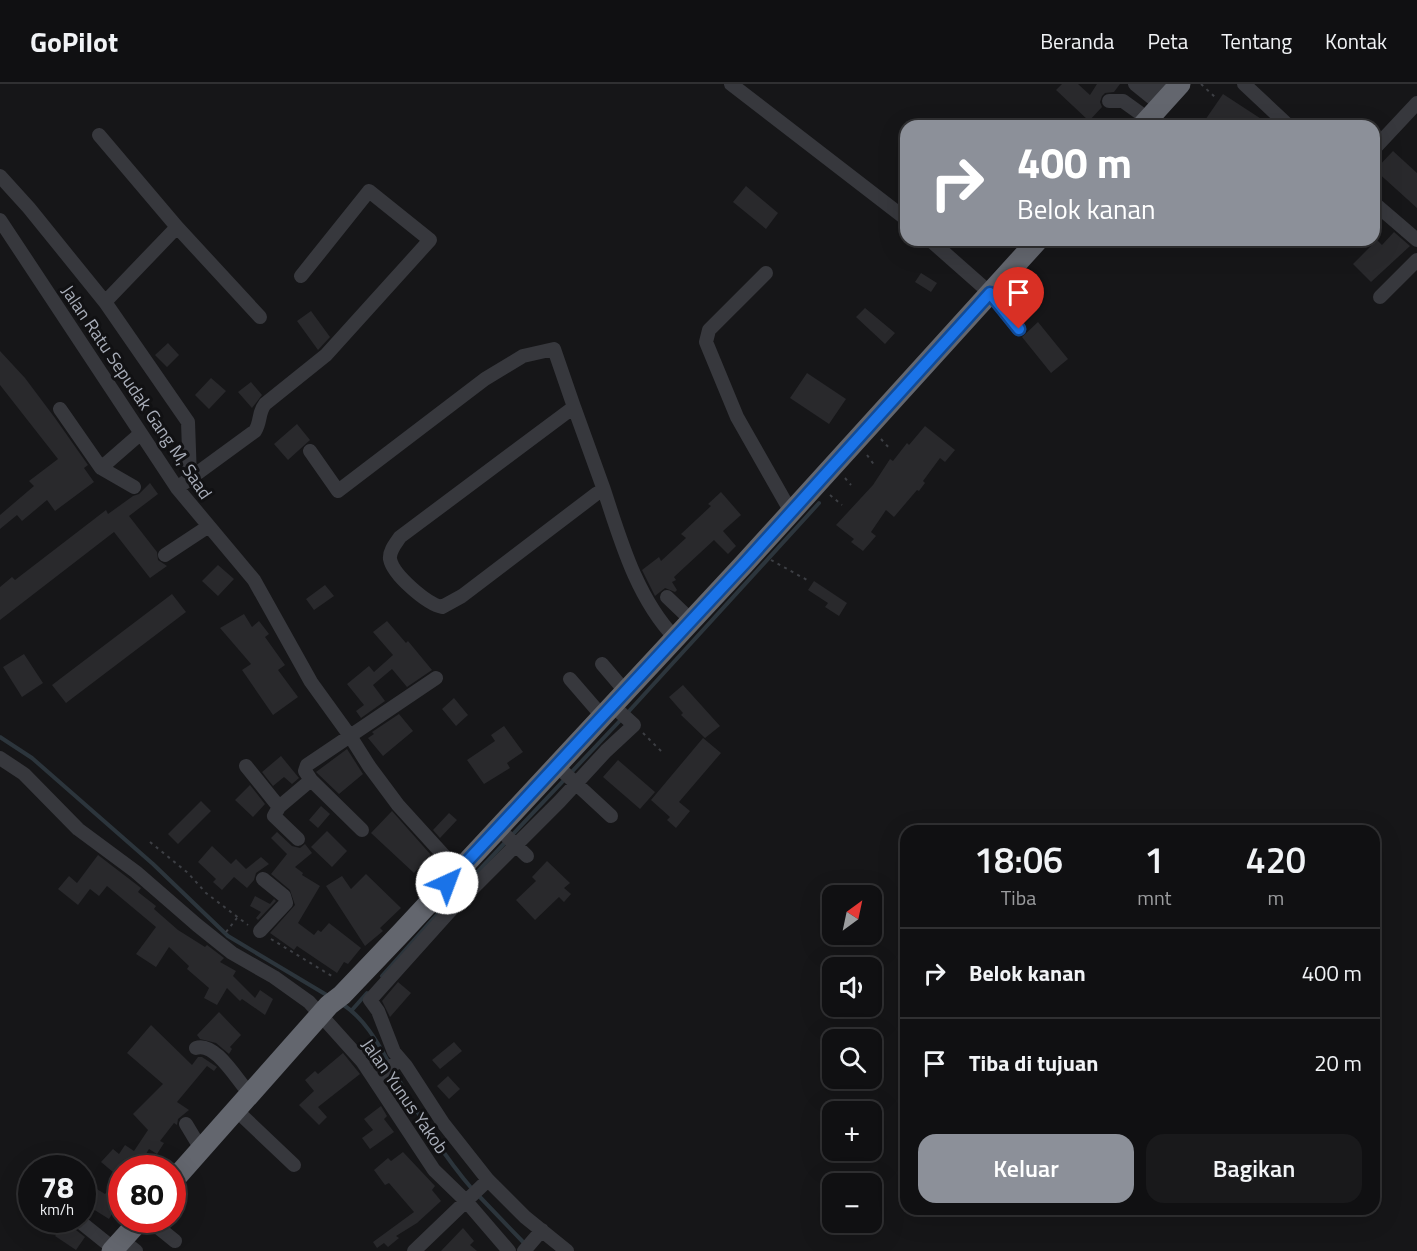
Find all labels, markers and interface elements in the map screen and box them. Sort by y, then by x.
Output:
text: GoPilot [30,20,118,63]
text: Beranda [1040,25,1114,57]
text: Peta [1147,25,1188,57]
text: Tentang [1221,25,1292,57]
text: Kontak [1325,25,1387,57]
text: 400 m [1017,130,1132,194]
icon: right [918,144,996,222]
text: Belok kanan [1017,188,1156,229]
pin [993,267,1044,329]
icon: arrive [1002,276,1035,309]
street label: Jalan Ratu Sepudak Gang M, Saad [55,279,219,505]
text: 18:06 [974,832,1063,887]
text: 1 [1144,832,1164,887]
text: 420 [1246,832,1306,887]
position arrow [415,851,479,915]
text: Tiba [1001,882,1036,913]
text: mnt [1137,882,1172,913]
text: m [1267,882,1284,913]
north arrow [822,885,882,945]
map controls [822,885,882,1233]
text: Belok kanan [969,956,1086,990]
text: 400 m [1302,956,1362,990]
button: sound [822,957,882,1017]
icon: right [918,957,951,990]
button: search [822,1029,882,1089]
street label: Jalan Yunus Yakob [355,1033,455,1159]
text: Tiba di tujuan [969,1046,1098,1080]
text: 20 m [1314,1046,1362,1080]
icon: arrive [918,1047,951,1080]
button: + [822,1101,882,1161]
button: Keluar [918,1134,1134,1203]
button: Bagikan [1146,1134,1362,1203]
speed limit sign: 80 [108,1155,186,1233]
text: 78 [40,1164,74,1210]
button: − [822,1173,882,1233]
text: km/h [40,1198,74,1221]

